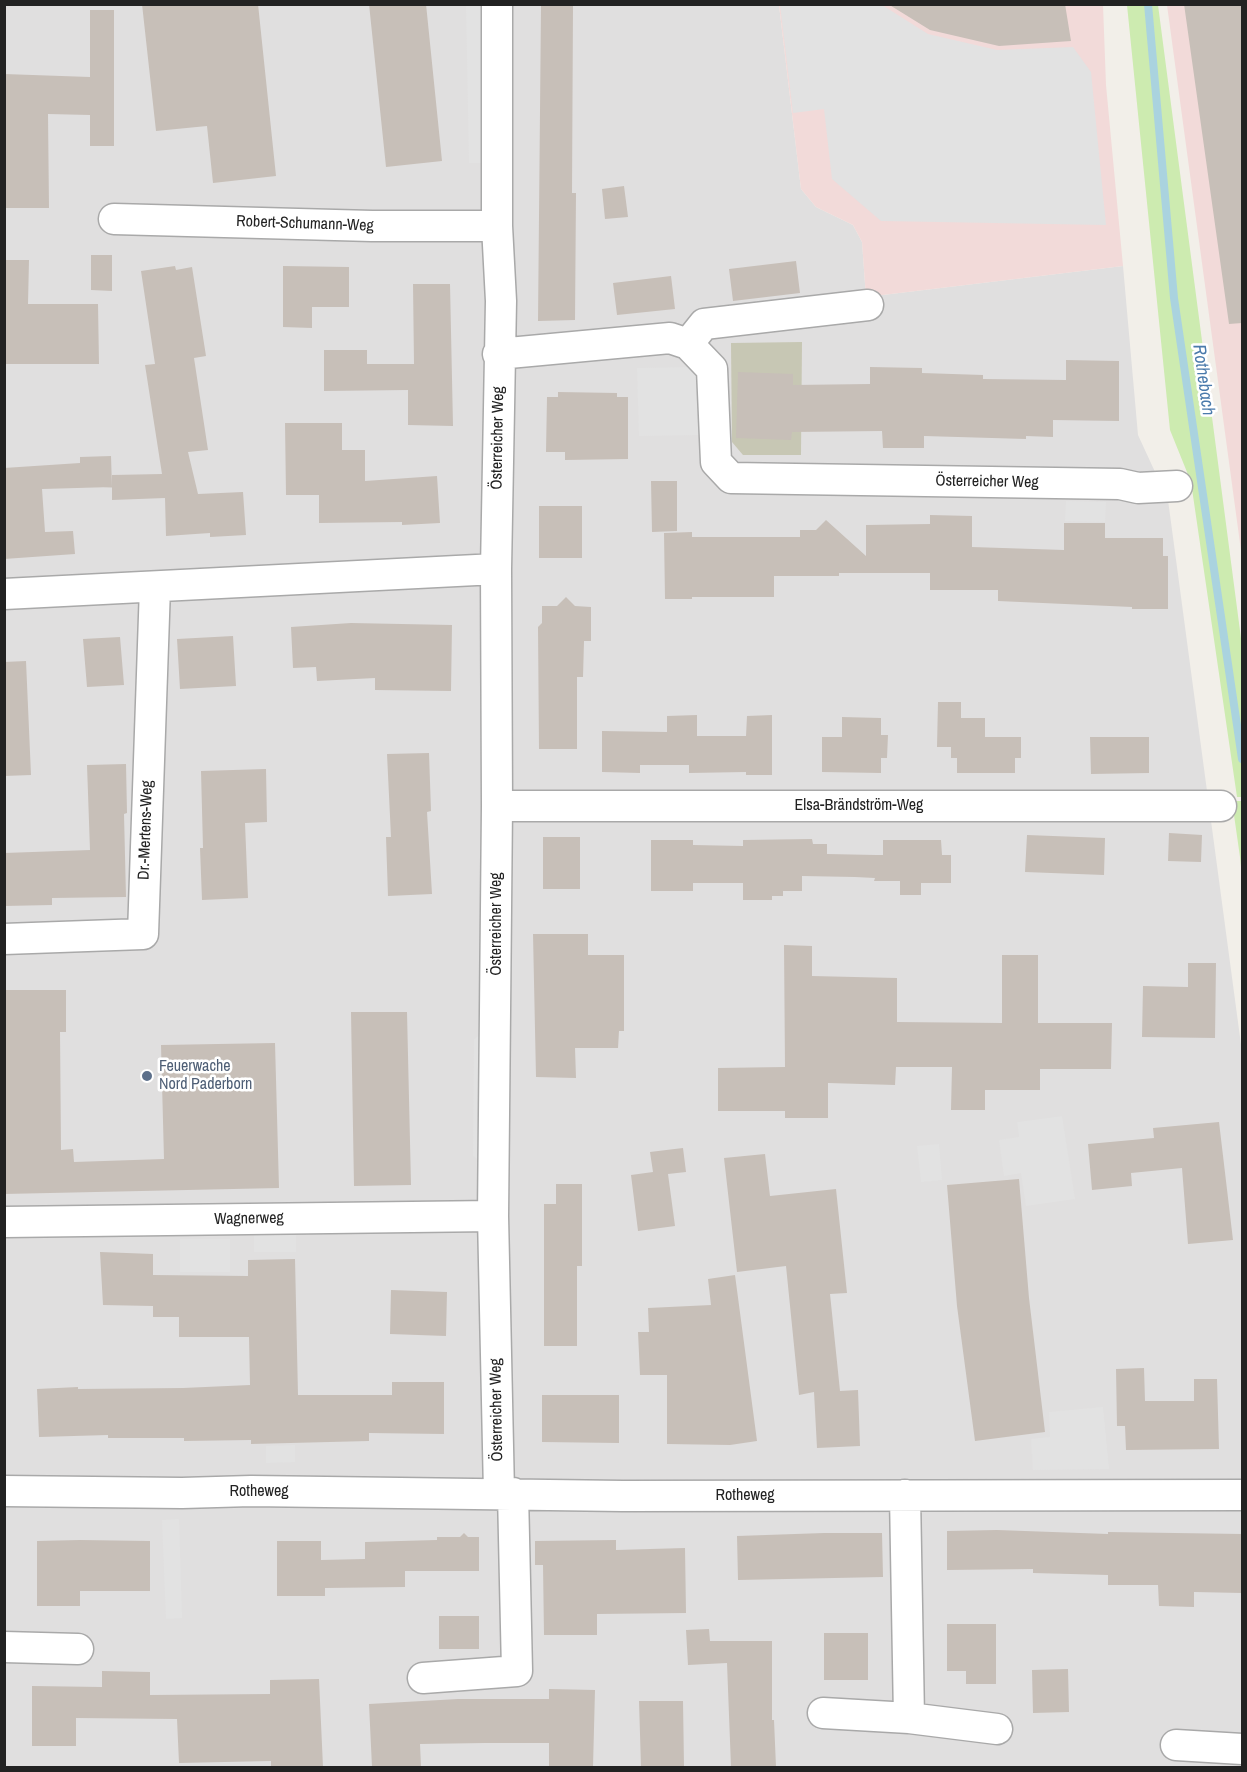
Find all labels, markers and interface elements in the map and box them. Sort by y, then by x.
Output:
street label: Robert-Schumann-Weg [236,212,374,236]
water label: Rothebach [1187,343,1219,417]
street label: Österreicher Weg [487,386,509,490]
street label: Österreicher Weg [935,471,1039,493]
street label: Dr.-Mertens-Weg [135,780,157,880]
street label: Elsa-Brändström-Weg [795,796,923,816]
street label: Österreicher Weg [487,872,507,976]
place label: Feuerwache Nord Paderborn [159,1057,252,1095]
marker: Feuerwache Nord Paderborn [140,1069,154,1083]
street label: Wagnerweg [214,1209,284,1229]
street label: Österreicher Weg [486,1358,508,1462]
street label: Rotheweg [229,1482,289,1502]
street label: Rotheweg [715,1486,775,1506]

